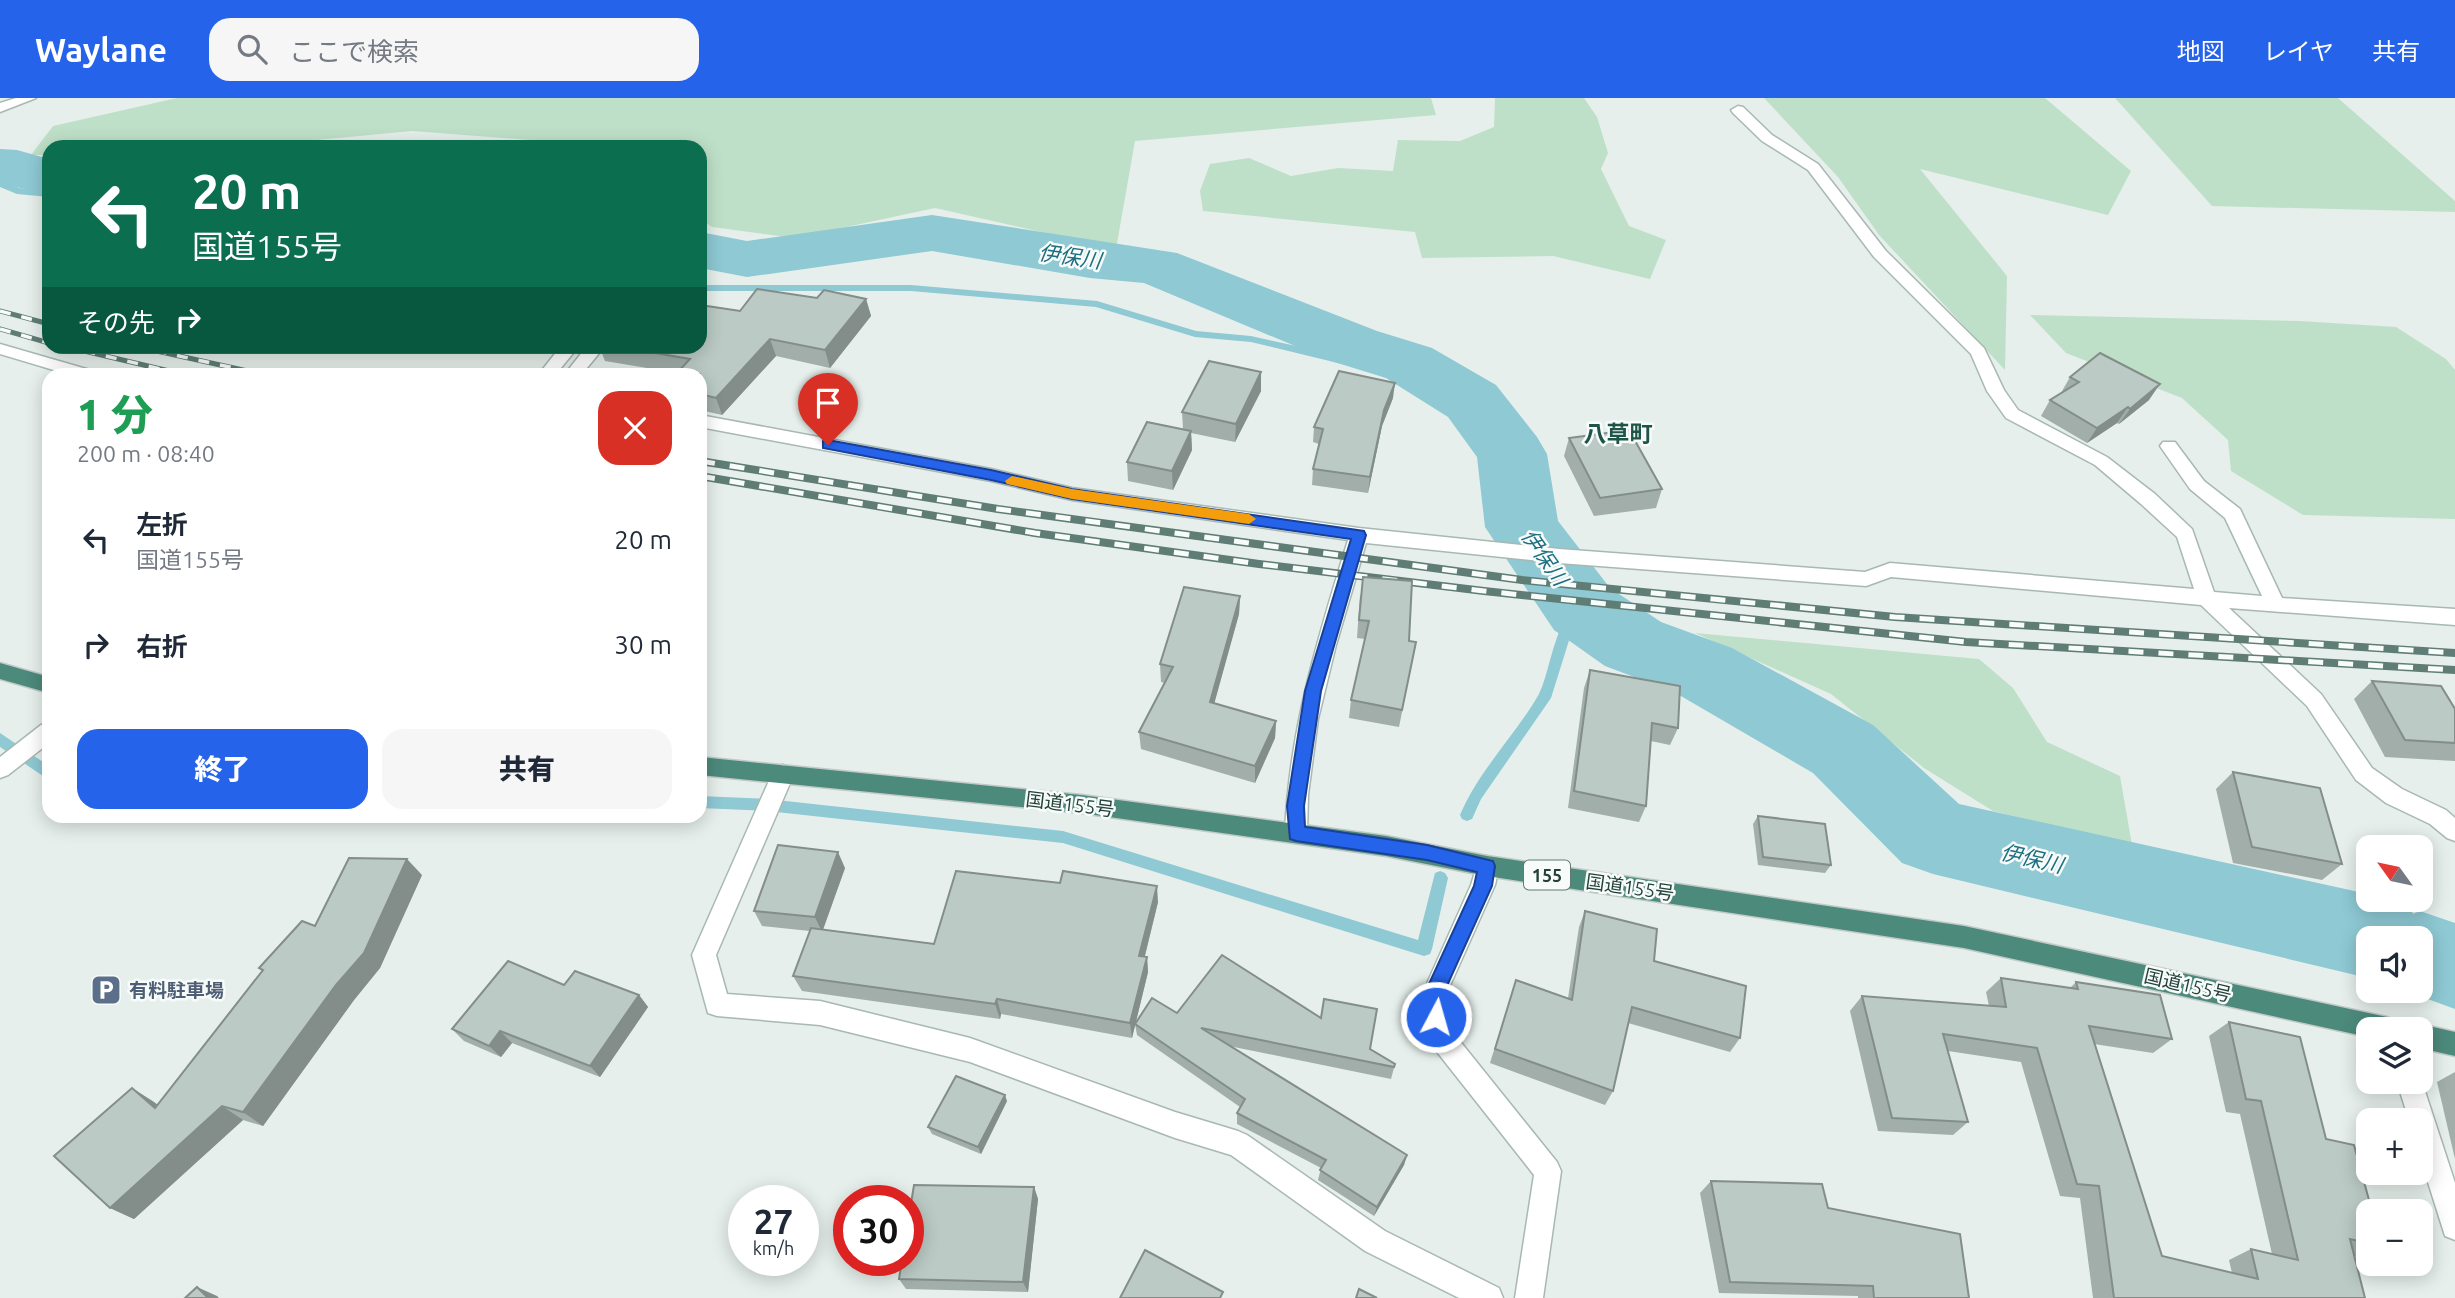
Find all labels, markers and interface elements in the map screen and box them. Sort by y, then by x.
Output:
search box [209,18,699,81]
icon: search [233,30,271,68]
text: Waylane [35,31,167,68]
text: ここで検索 [289,37,419,66]
text: 地図 [2177,38,2225,65]
text: レイヤ [2263,38,2334,65]
text: 共有 [2372,38,2420,65]
text: 20 m [192,163,301,218]
icon: left [77,168,168,259]
text: 国道155号 [192,228,342,264]
water label: 伊保川 [1037,240,1105,273]
icon: right [169,301,207,339]
text: その先 [77,308,155,337]
pin [798,373,858,445]
icon: arrive [809,384,847,422]
text: 1 分 [77,391,153,438]
button: close [598,391,672,465]
district label: 八草町 [1584,421,1653,446]
text: 200 m · 08:40 [77,441,215,466]
text: 左折 [136,510,188,539]
icon: left [77,521,115,559]
water label: 伊保川 [1517,524,1574,591]
text: 20 m [614,525,672,554]
text: 国道155号 [136,547,244,572]
icon: right [77,626,115,664]
text: 30 m [614,630,672,659]
text: 右折 [136,632,188,661]
button: 終了 [77,729,368,809]
button: 共有 [382,729,672,809]
street label: 国道155号 [1024,788,1116,820]
north arrow [2356,835,2432,912]
map controls [2356,835,2433,1276]
water label: 伊保川 [1999,839,2067,877]
road number: 155 [1524,860,1570,890]
street label: 国道155号 [1584,870,1676,904]
button: sound [2356,926,2433,1003]
street label: 国道155号 [2142,964,2234,1006]
parking icon: 有料駐車場 [89,973,123,1007]
place label: 有料駐車場 [129,979,224,1001]
position arrow [1399,980,1473,1054]
button: layers [2356,1017,2433,1094]
button: + [2356,1108,2433,1185]
speed limit sign: 30 [833,1185,924,1276]
button: − [2356,1199,2433,1276]
text: 27 [754,1201,793,1241]
text: km/h [753,1238,794,1258]

